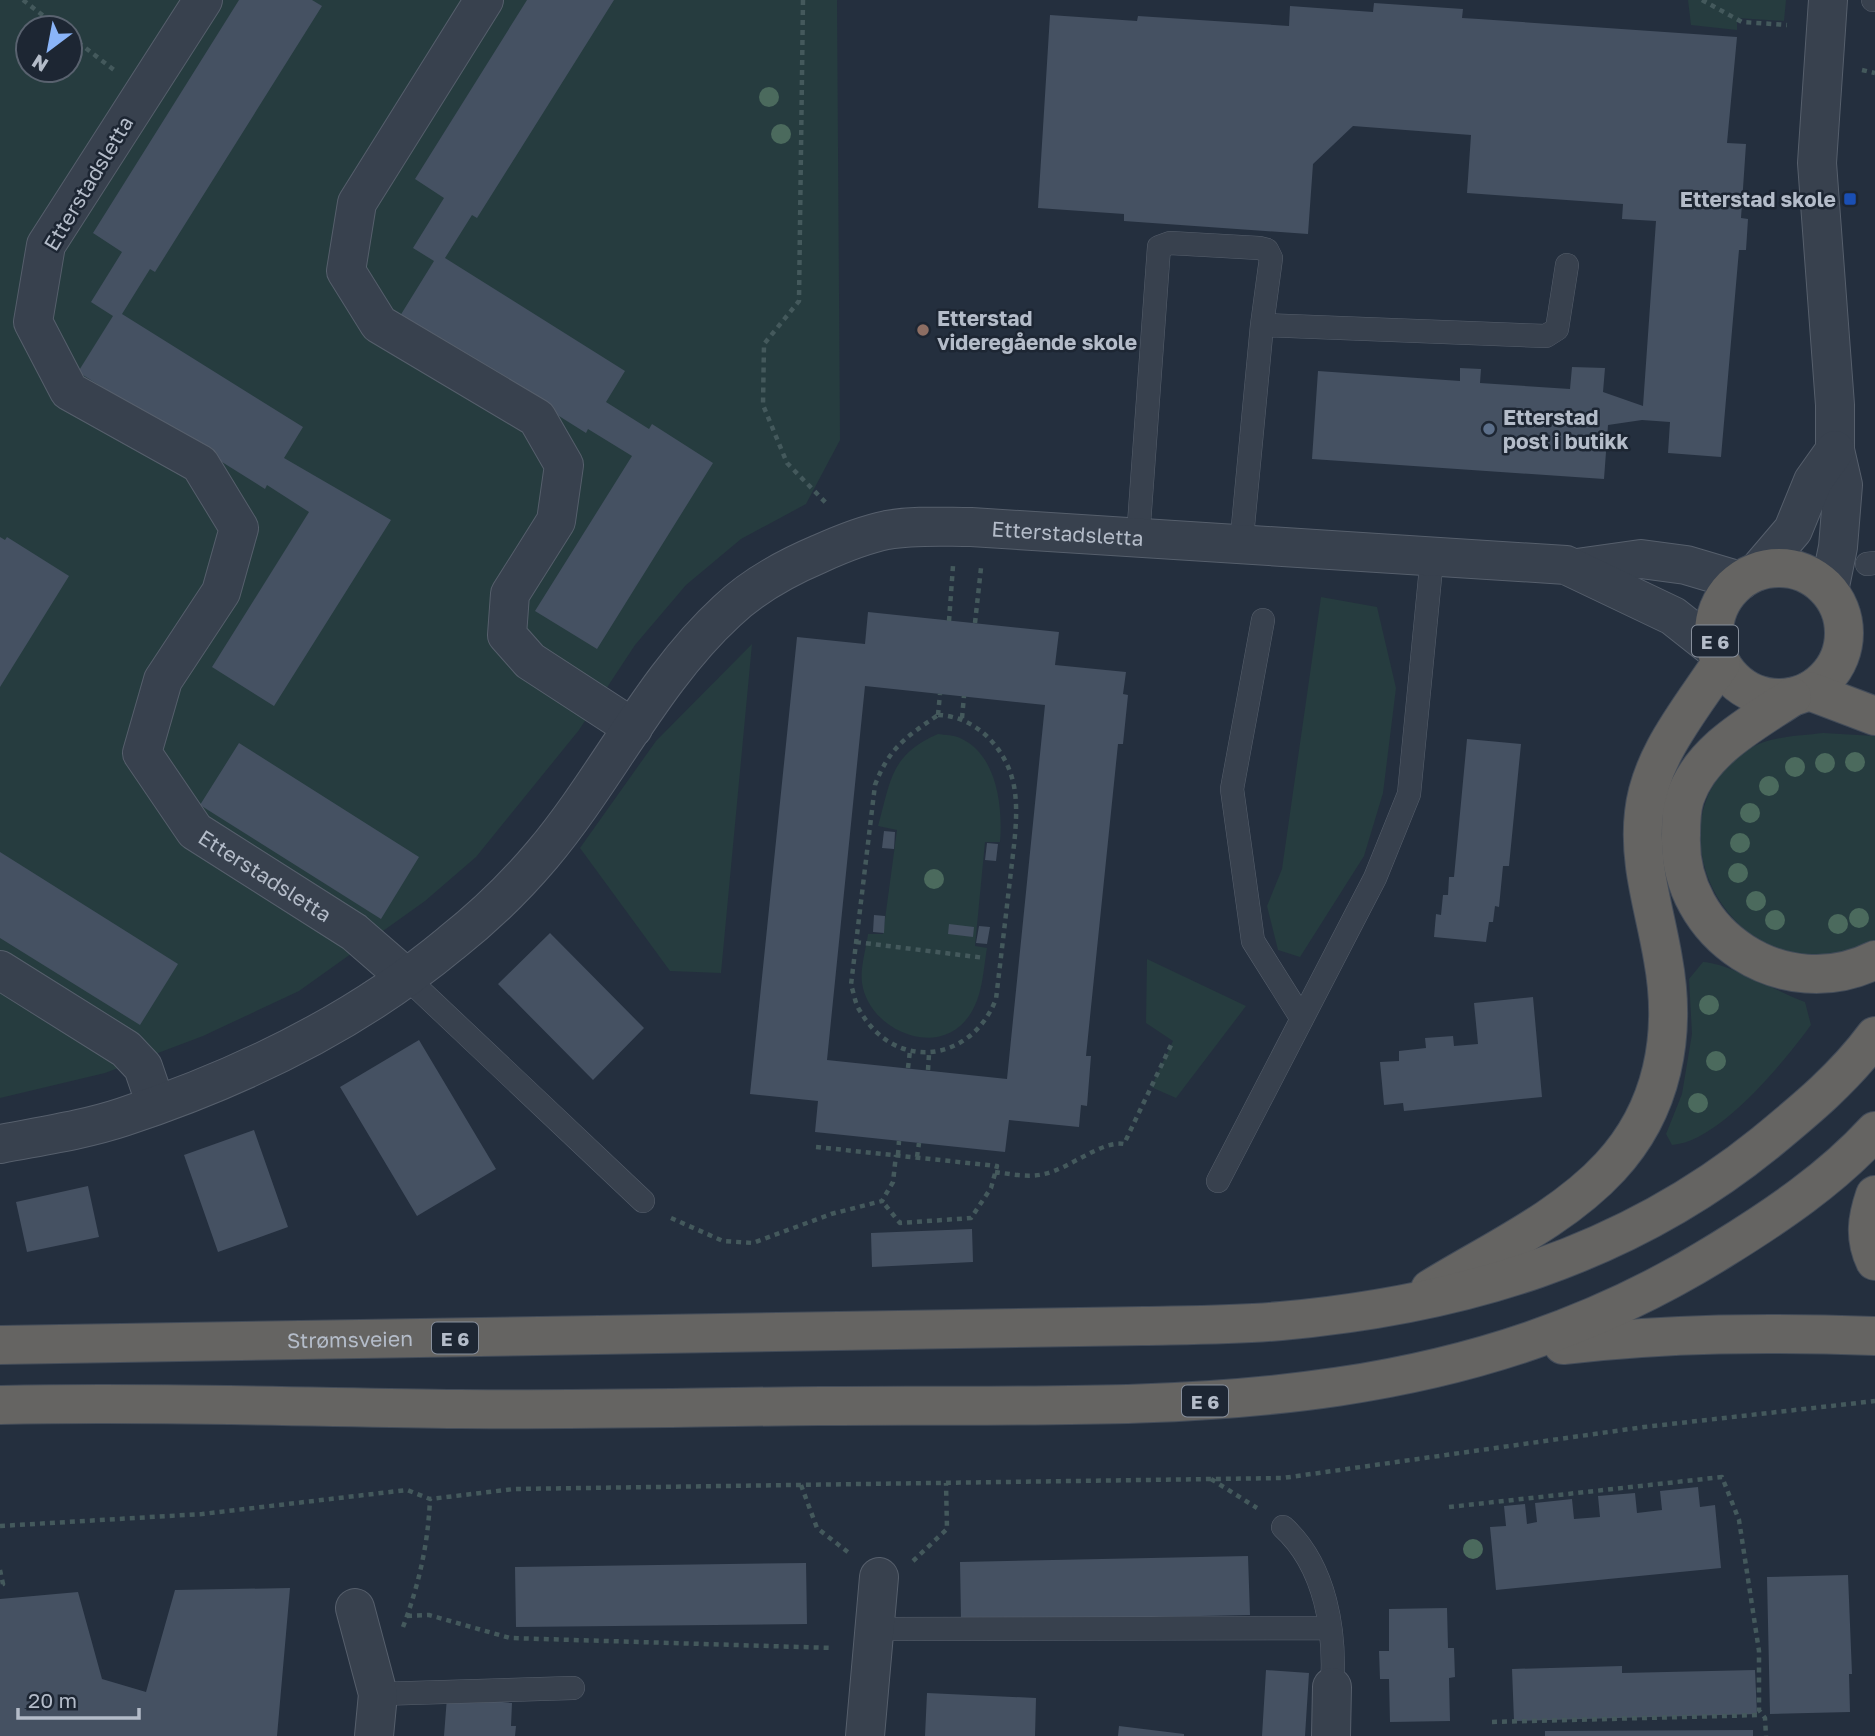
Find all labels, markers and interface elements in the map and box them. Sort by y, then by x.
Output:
north arrow [14,14,84,84]
text: N [28,50,52,77]
street label: Etterstadsletta [38,111,138,255]
place label: Etterstad skole [1680,186,1836,212]
marker: Etterstad skole [1842,191,1858,207]
place label: Etterstad videregående skole [937,305,1137,355]
marker: Etterstad videregående skole [915,322,931,338]
place label: Etterstad post i butikk [1503,404,1629,454]
marker: Etterstad post i butikk [1481,421,1497,437]
street label: Etterstadsletta [991,515,1144,551]
road number: E 6 [1692,626,1738,656]
street label: Etterstadsletta [194,824,336,927]
road number: E 6 [432,1322,478,1354]
street label: Strømsveien [287,1325,413,1353]
road number: E 6 [1182,1386,1228,1416]
scale bar [18,1676,138,1720]
text: 20 m [28,1687,77,1713]

